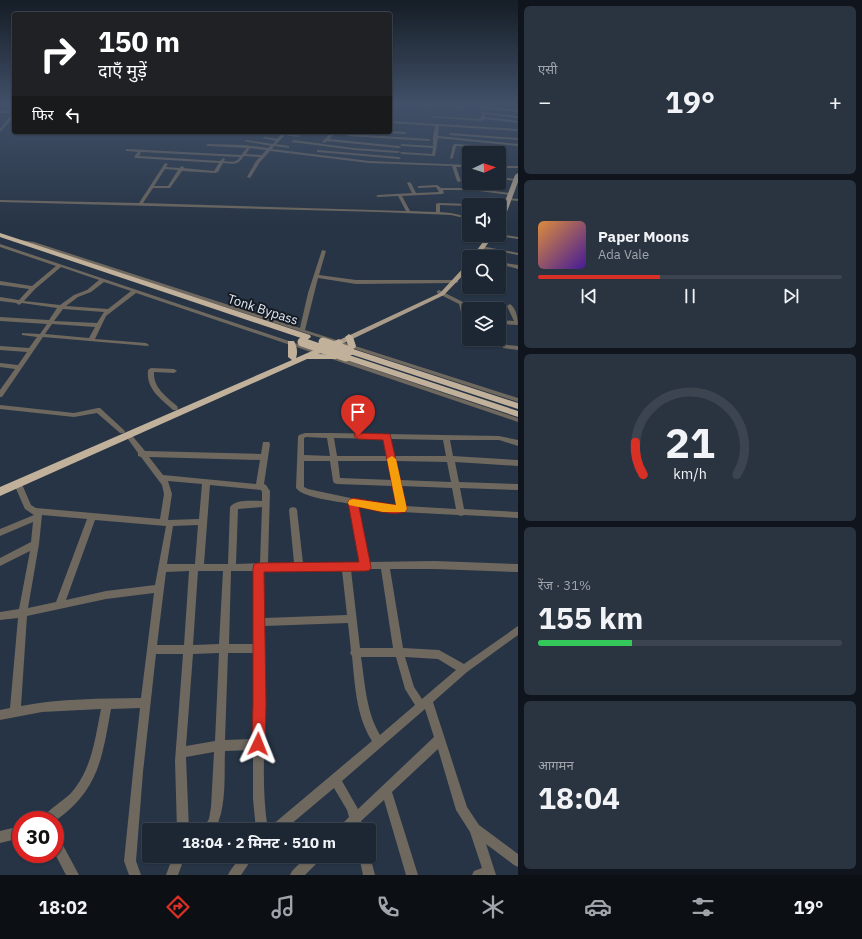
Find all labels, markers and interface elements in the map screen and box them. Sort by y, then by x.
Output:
text: 150 m [98,23,180,60]
icon: right [32,28,84,80]
text: दाएँ मुड़ें [98,59,147,82]
text: एसी [538,61,557,78]
text: 19° [665,82,715,121]
text: − [538,87,551,116]
text: + [829,87,842,116]
icon: left [62,104,84,126]
text: फिर [32,105,54,124]
north arrow [462,146,506,190]
map controls [462,146,506,346]
button: sound [462,198,506,242]
text: Paper Moons [598,227,689,246]
text: Ada Vale [598,246,649,263]
button: search [462,250,506,294]
icon: previous [578,285,600,307]
icon: pause [679,285,701,307]
icon: next [780,285,802,307]
street label: Tonk Bypass [225,290,300,329]
button: layers [462,302,506,346]
pin [341,395,375,436]
icon: arrive [347,401,369,423]
text: 21 [665,415,715,469]
text: km/h [673,464,707,483]
text: रेंज · 31% [538,577,591,594]
text: 155 km [538,598,643,637]
position arrow [237,723,279,765]
text: आगमन [538,757,574,774]
text: 18:04 [538,778,620,817]
speed limit sign: 30 [12,811,64,863]
text: 18:04 · 2 मिनट · 510 m [182,833,336,852]
icon: directions [164,893,192,921]
icon: music [269,893,297,921]
icon: phone [374,893,402,921]
icon: climate [479,893,507,921]
icon: car [584,893,612,921]
icon: filters [689,893,717,921]
text: 18:02 [38,896,88,919]
text: 19° [793,896,824,919]

